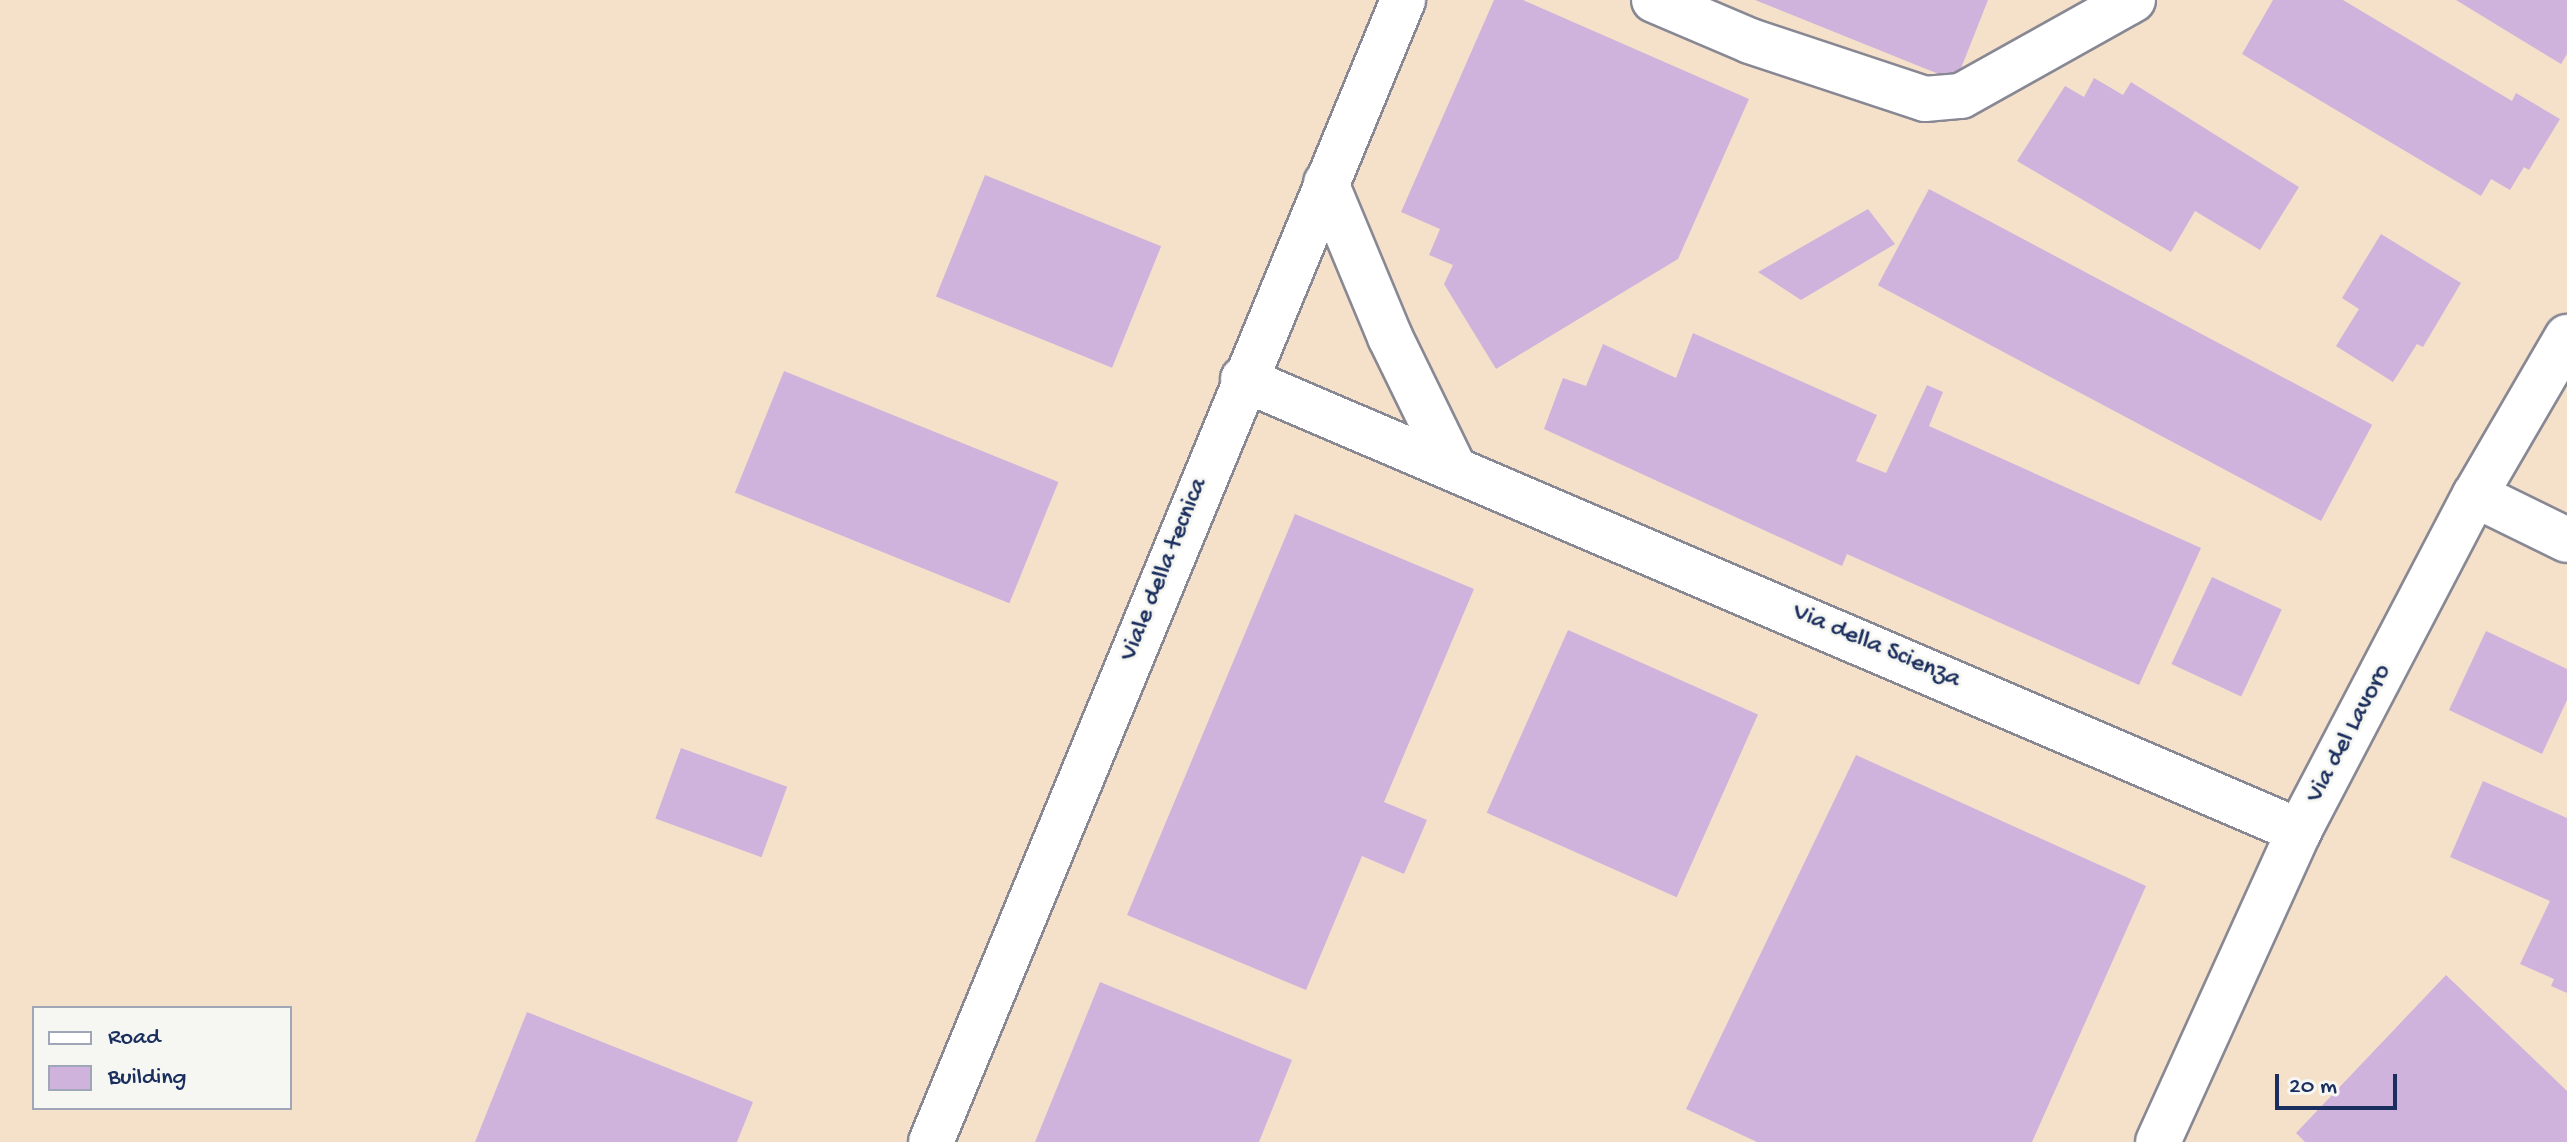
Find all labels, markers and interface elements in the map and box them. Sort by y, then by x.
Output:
street label: Viale della tecnica [1114,474,1216,666]
street label: Via della Scienza [1787,598,1965,696]
street label: Via del Lavoro [2300,659,2400,809]
legend [32,1006,292,1110]
text: Road [108,1024,160,1053]
scale bar [2279,1058,2401,1108]
text: Building [108,1064,186,1093]
text: 20 m [2289,1073,2337,1102]

